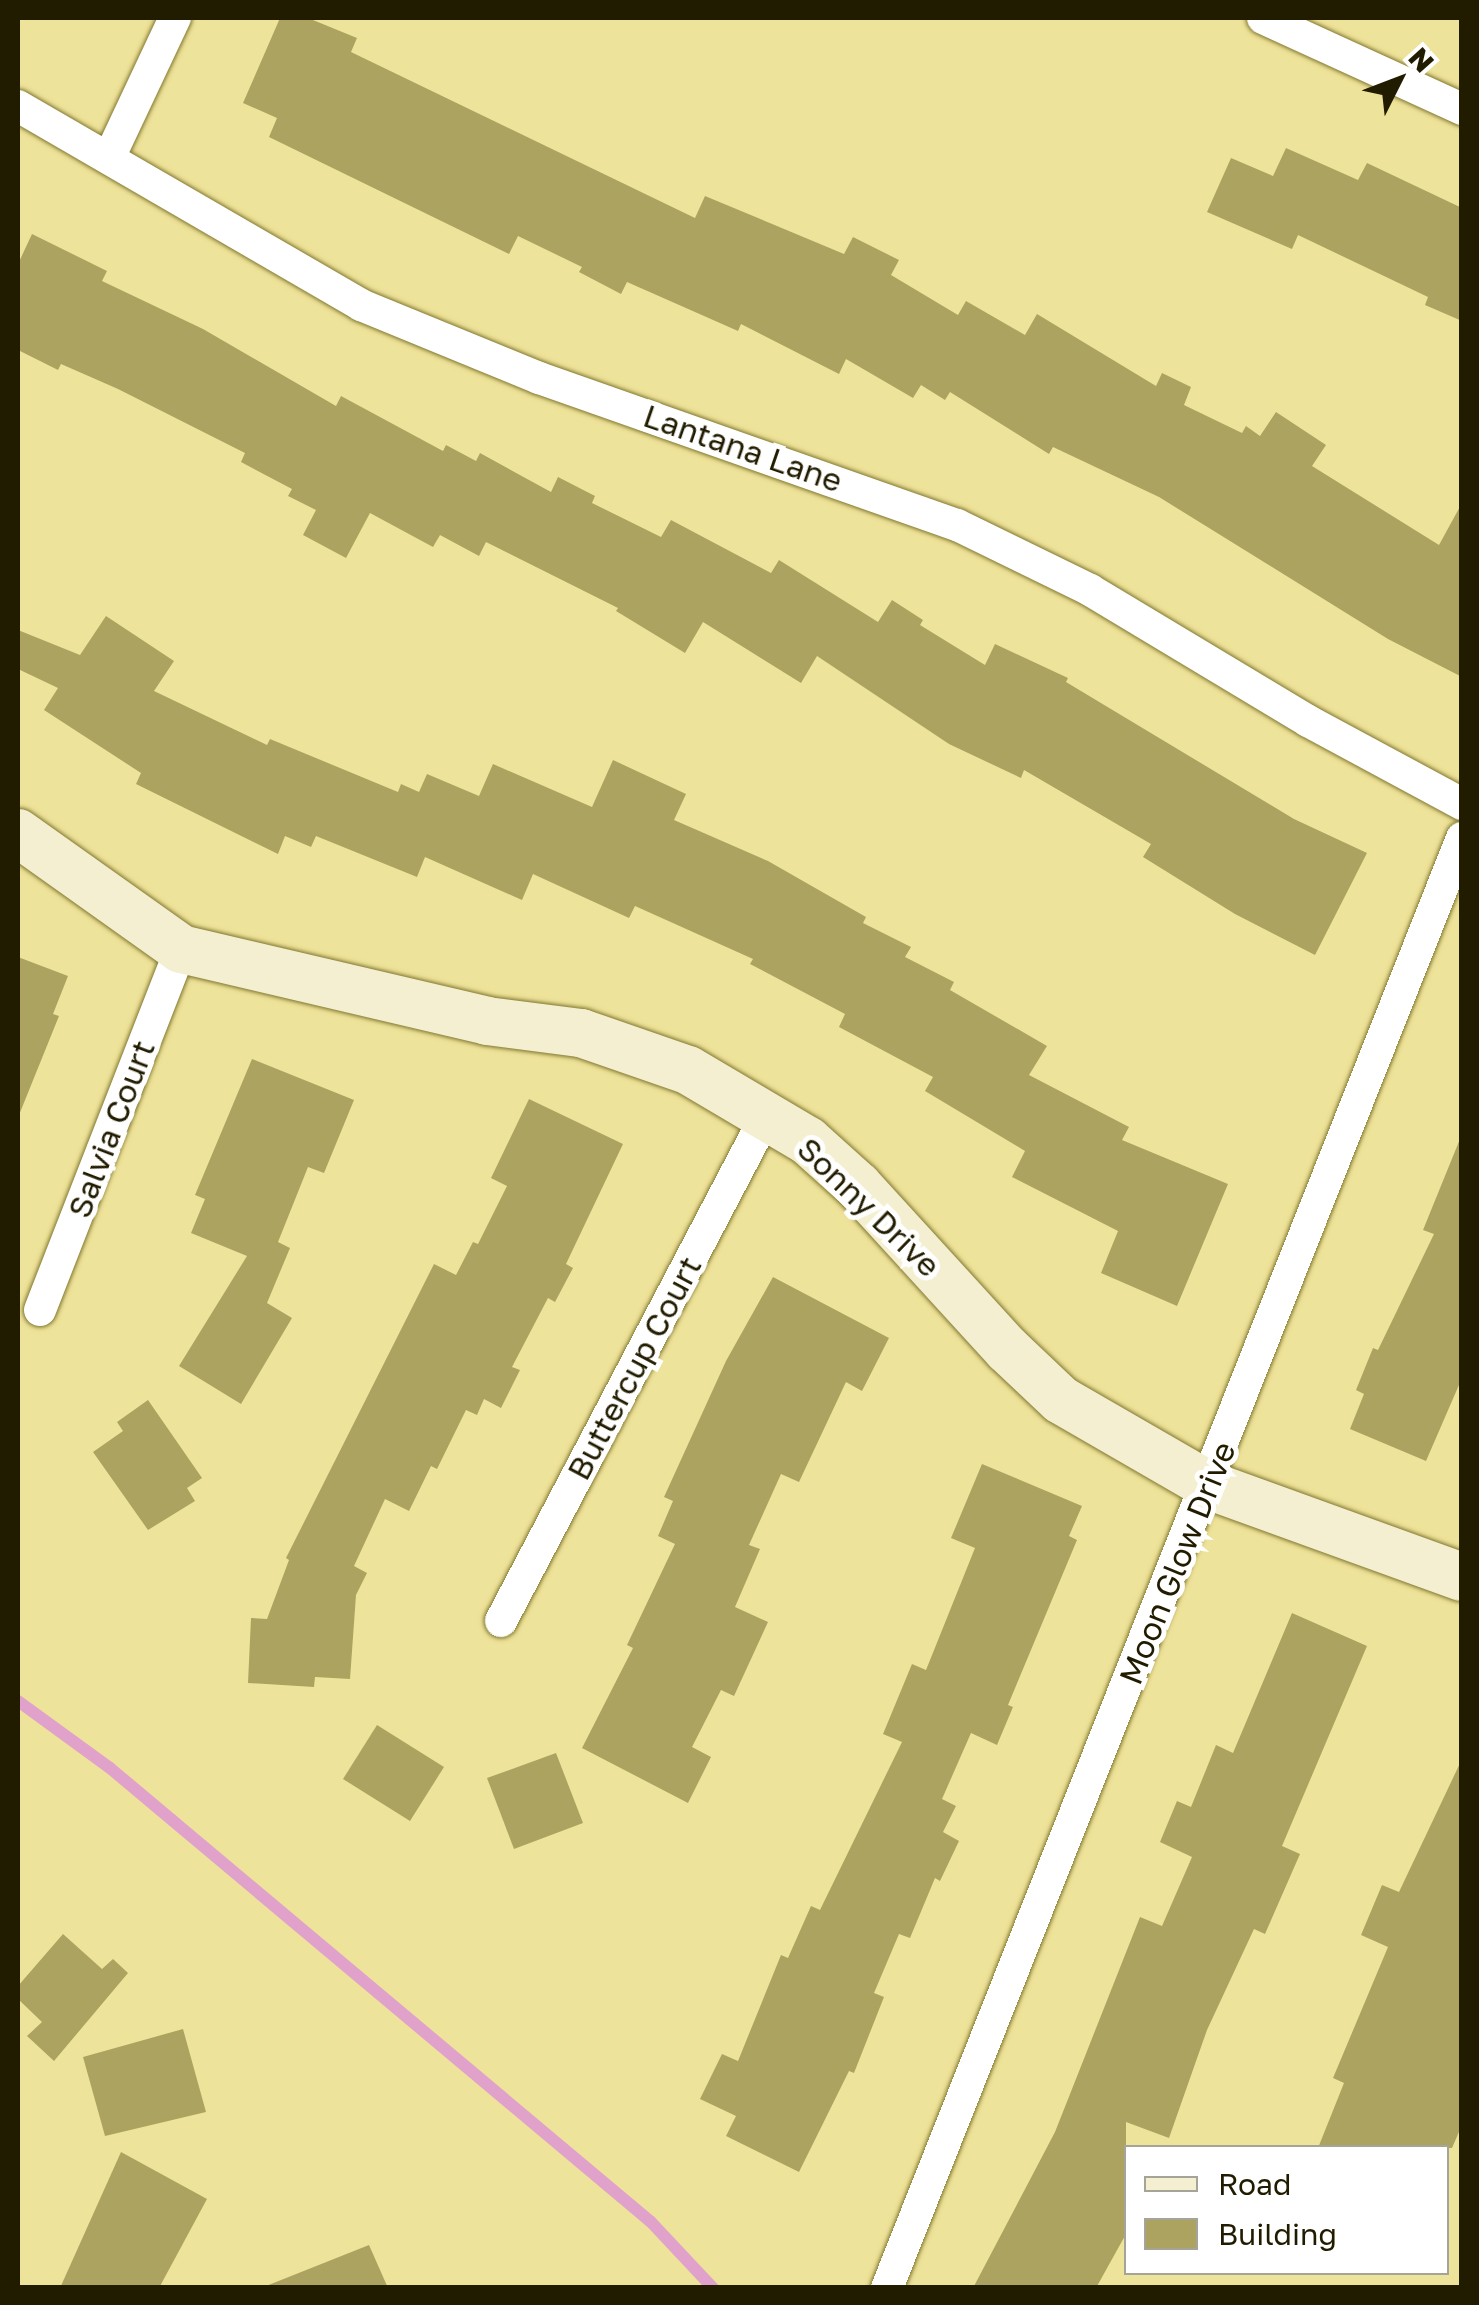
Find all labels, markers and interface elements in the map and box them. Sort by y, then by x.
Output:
north arrow [1349,30,1449,130]
text: N [1402,41,1441,79]
street label: Lantana Lane [639,396,847,500]
street label: Salvia Court [60,1035,162,1223]
street label: Sonny Drive [790,1129,948,1285]
street label: Buttercup Court [559,1250,709,1486]
street label: Moon Glow Drive [1111,1436,1243,1690]
legend [1124,2145,1449,2275]
text: Road [1218,2166,1292,2202]
text: Building [1218,2216,1337,2252]

